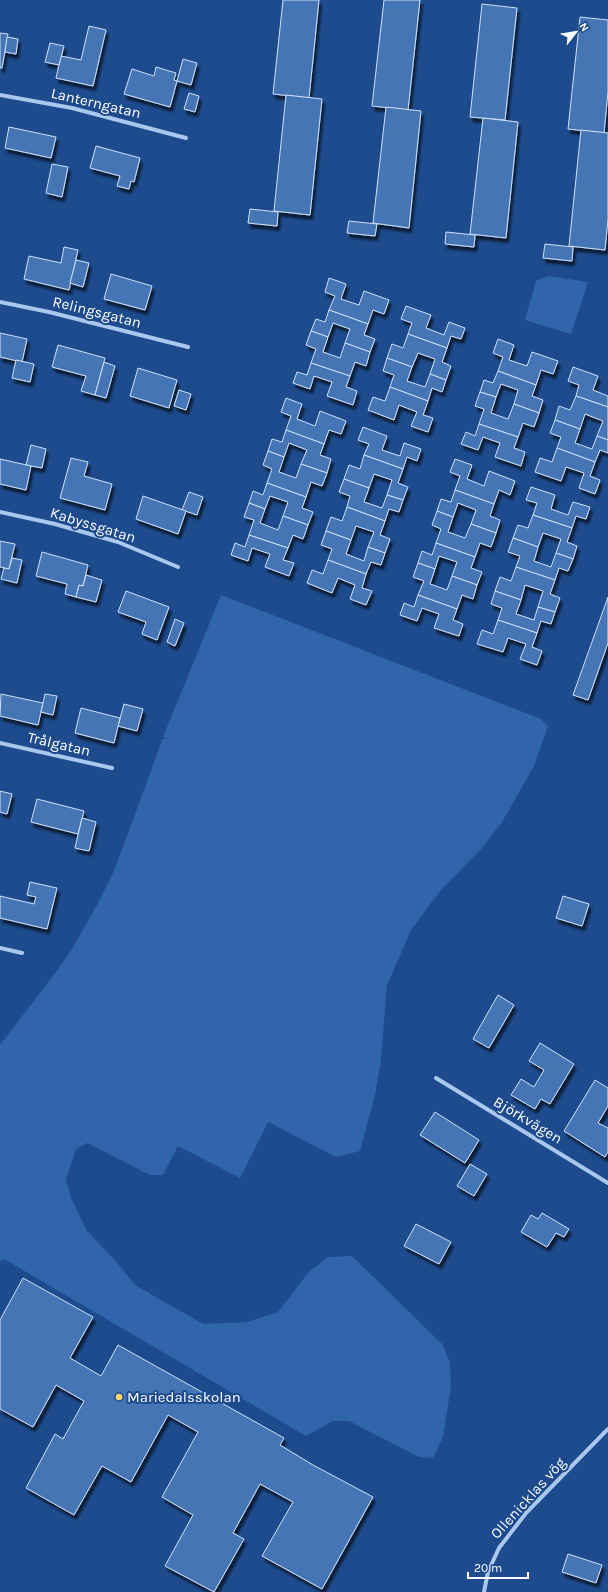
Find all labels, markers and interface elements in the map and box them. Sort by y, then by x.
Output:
north arrow [556,12,596,52]
text: N [577,20,592,34]
street label: Lanterngatan [49,84,143,122]
street label: Relingsgatan [51,292,143,332]
street label: Kabyssgatan [48,503,138,547]
street label: Trålgatan [26,728,92,760]
street label: Björkvägen [490,1092,566,1148]
place label: Mariedalsskolan [127,1388,241,1406]
marker: Mariedalsskolan [114,1392,124,1402]
street label: Ollenicklas vög [487,1453,570,1543]
scale bar [468,1554,528,1580]
text: 20 m [474,1561,502,1575]

